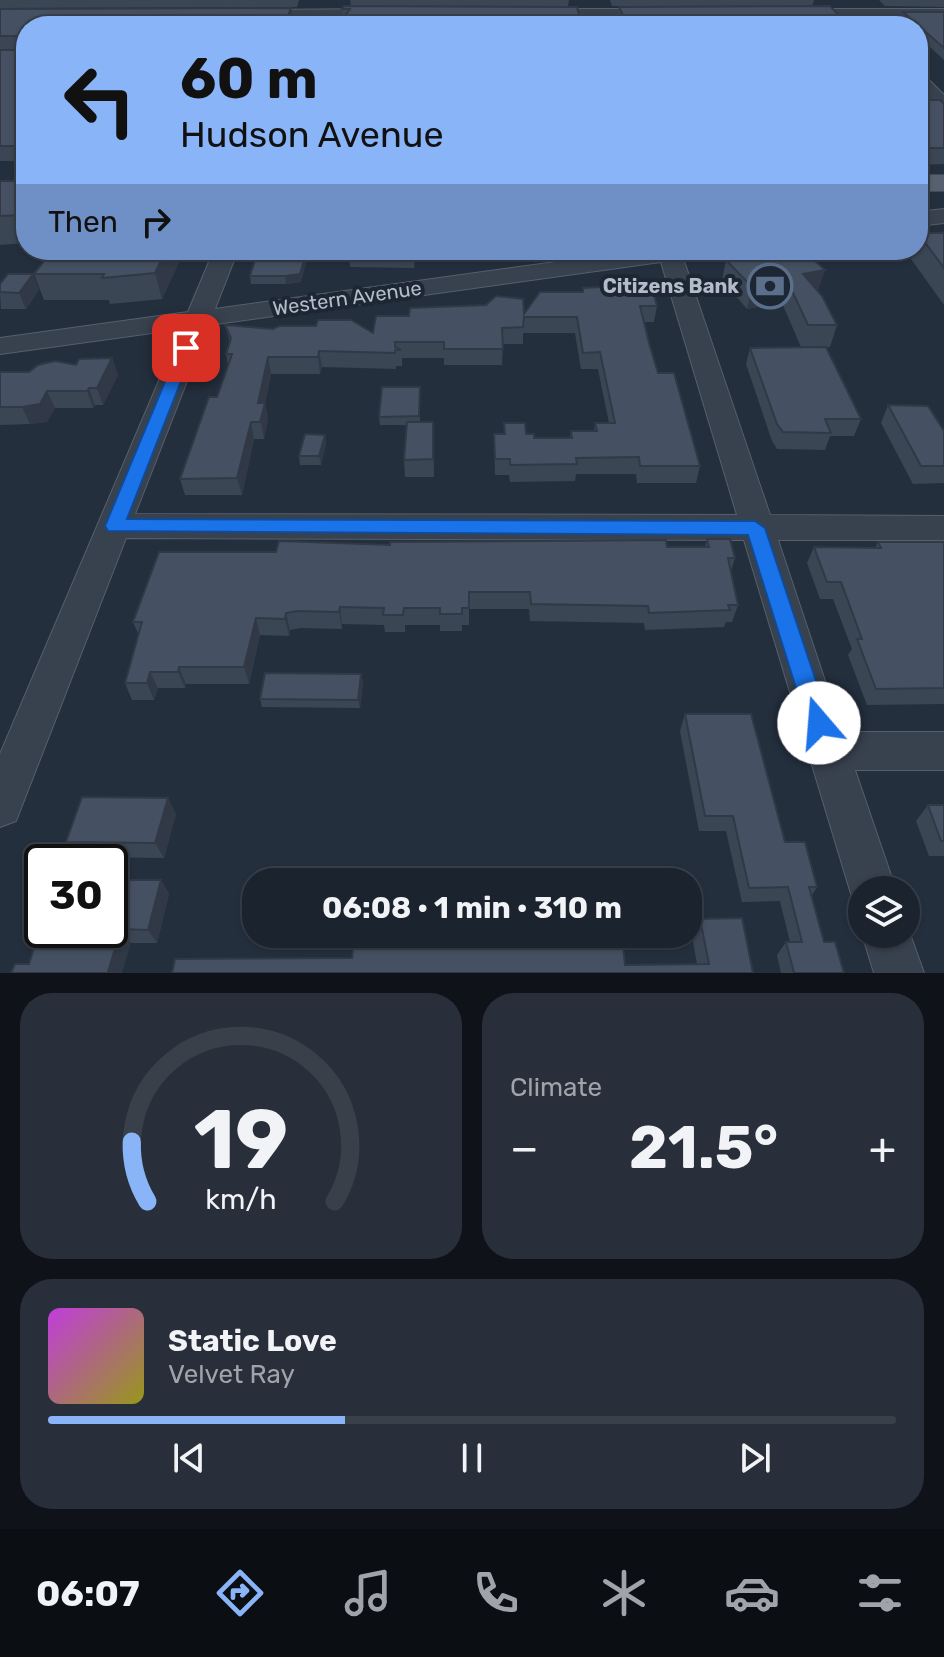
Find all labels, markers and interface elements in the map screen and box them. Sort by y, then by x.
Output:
text: 60 m [180,46,318,112]
icon: left [48,48,152,152]
text: Hudson Avenue [180,113,444,156]
icon: right [134,200,178,244]
text: Then [48,204,118,240]
bank icon: Citizens Bank [746,262,794,310]
place label: Citizens Bank [603,274,739,298]
street label: Western Avenue [271,276,423,320]
pin [152,314,220,382]
icon: arrive [164,326,208,370]
position arrow [777,681,861,765]
speed limit sign: 30 [24,844,128,948]
map controls [848,876,920,948]
button: layers [848,876,920,948]
text: 06:08 · 1 min · 310 m [322,890,622,926]
text: Climate [510,1072,602,1103]
text: 19 [194,1090,288,1189]
text: 21.5° [629,1112,778,1183]
text: − [510,1122,539,1174]
text: + [869,1122,896,1174]
text: km/h [205,1182,277,1216]
text: Static Love [168,1323,337,1359]
text: Velvet Ray [168,1359,295,1390]
icon: previous [167,1436,211,1480]
icon: pause [450,1436,494,1480]
icon: next [733,1436,777,1480]
icon: directions [212,1565,268,1621]
icon: music [340,1565,396,1621]
icon: phone [468,1565,524,1621]
icon: climate [596,1565,652,1621]
icon: car [724,1565,780,1621]
icon: filters [852,1565,908,1621]
text: 06:07 [36,1572,140,1615]

